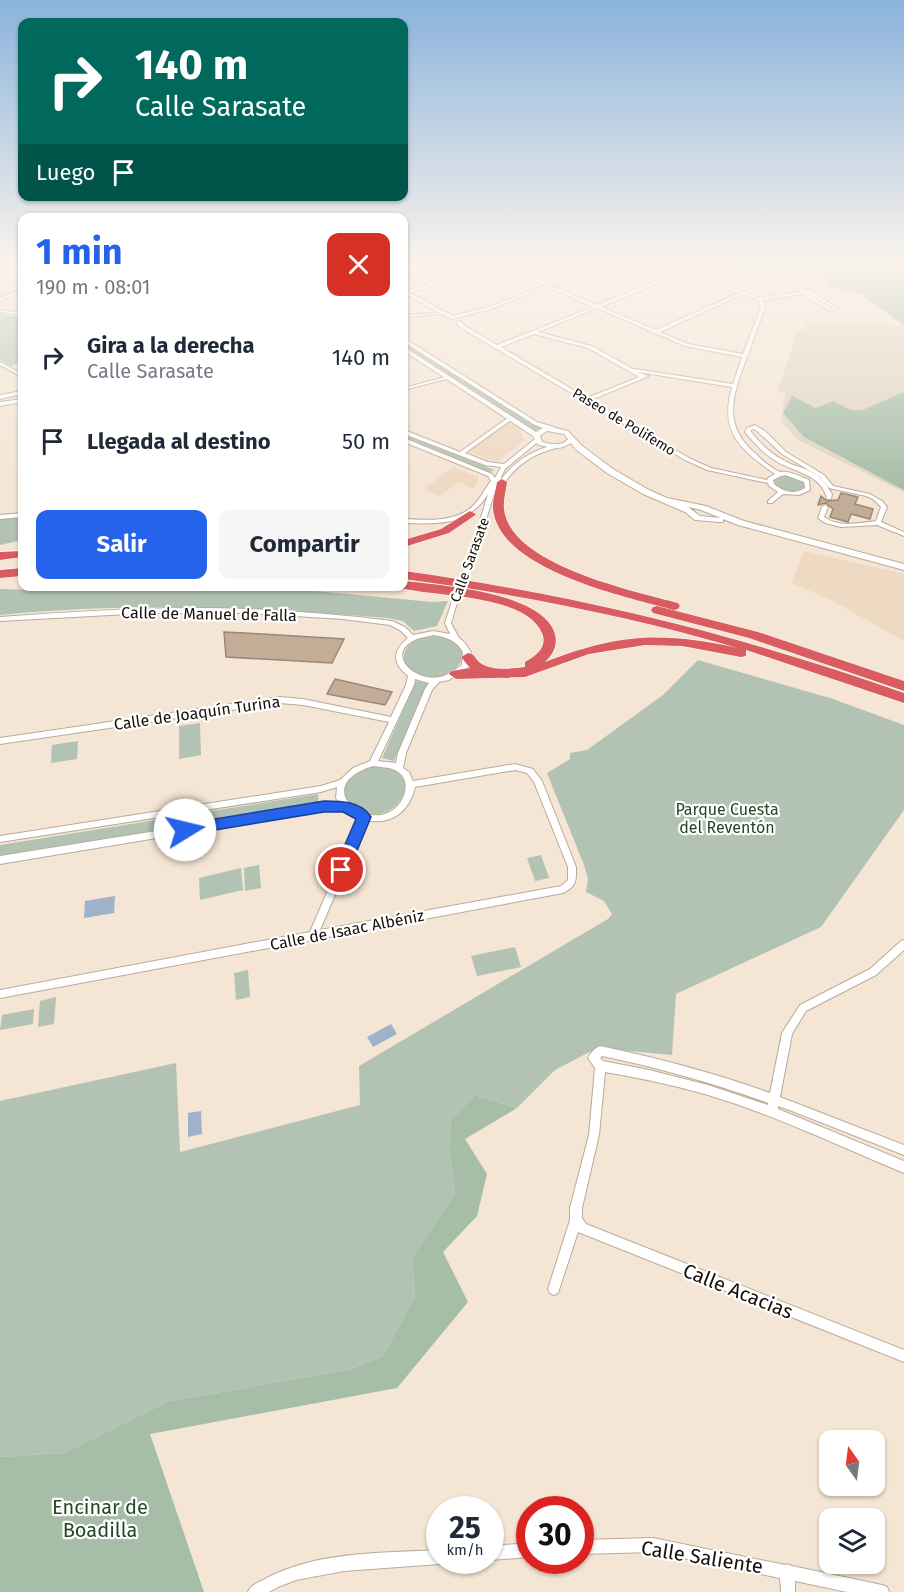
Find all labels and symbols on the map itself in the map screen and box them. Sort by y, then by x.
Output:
street label: Paseo de Polifemo [570,385,678,459]
street label: Calle Sarasate [447,515,493,605]
street label: Calle de Manuel de Falla [121,603,297,625]
street label: Calle de Joaquín Turina [113,692,281,734]
position arrow [153,798,217,862]
park label: Parque Cuesta del Reventón [675,800,779,837]
pin [315,844,366,895]
street label: Calle de Isaac Albéniz [268,906,426,954]
street label: Calle Acacias [680,1258,796,1324]
north arrow [819,1430,885,1496]
park label: Encinar de Boadilla [52,1495,148,1542]
speed limit sign: 30 [516,1496,594,1574]
street label: Calle Saliente [639,1536,765,1578]

